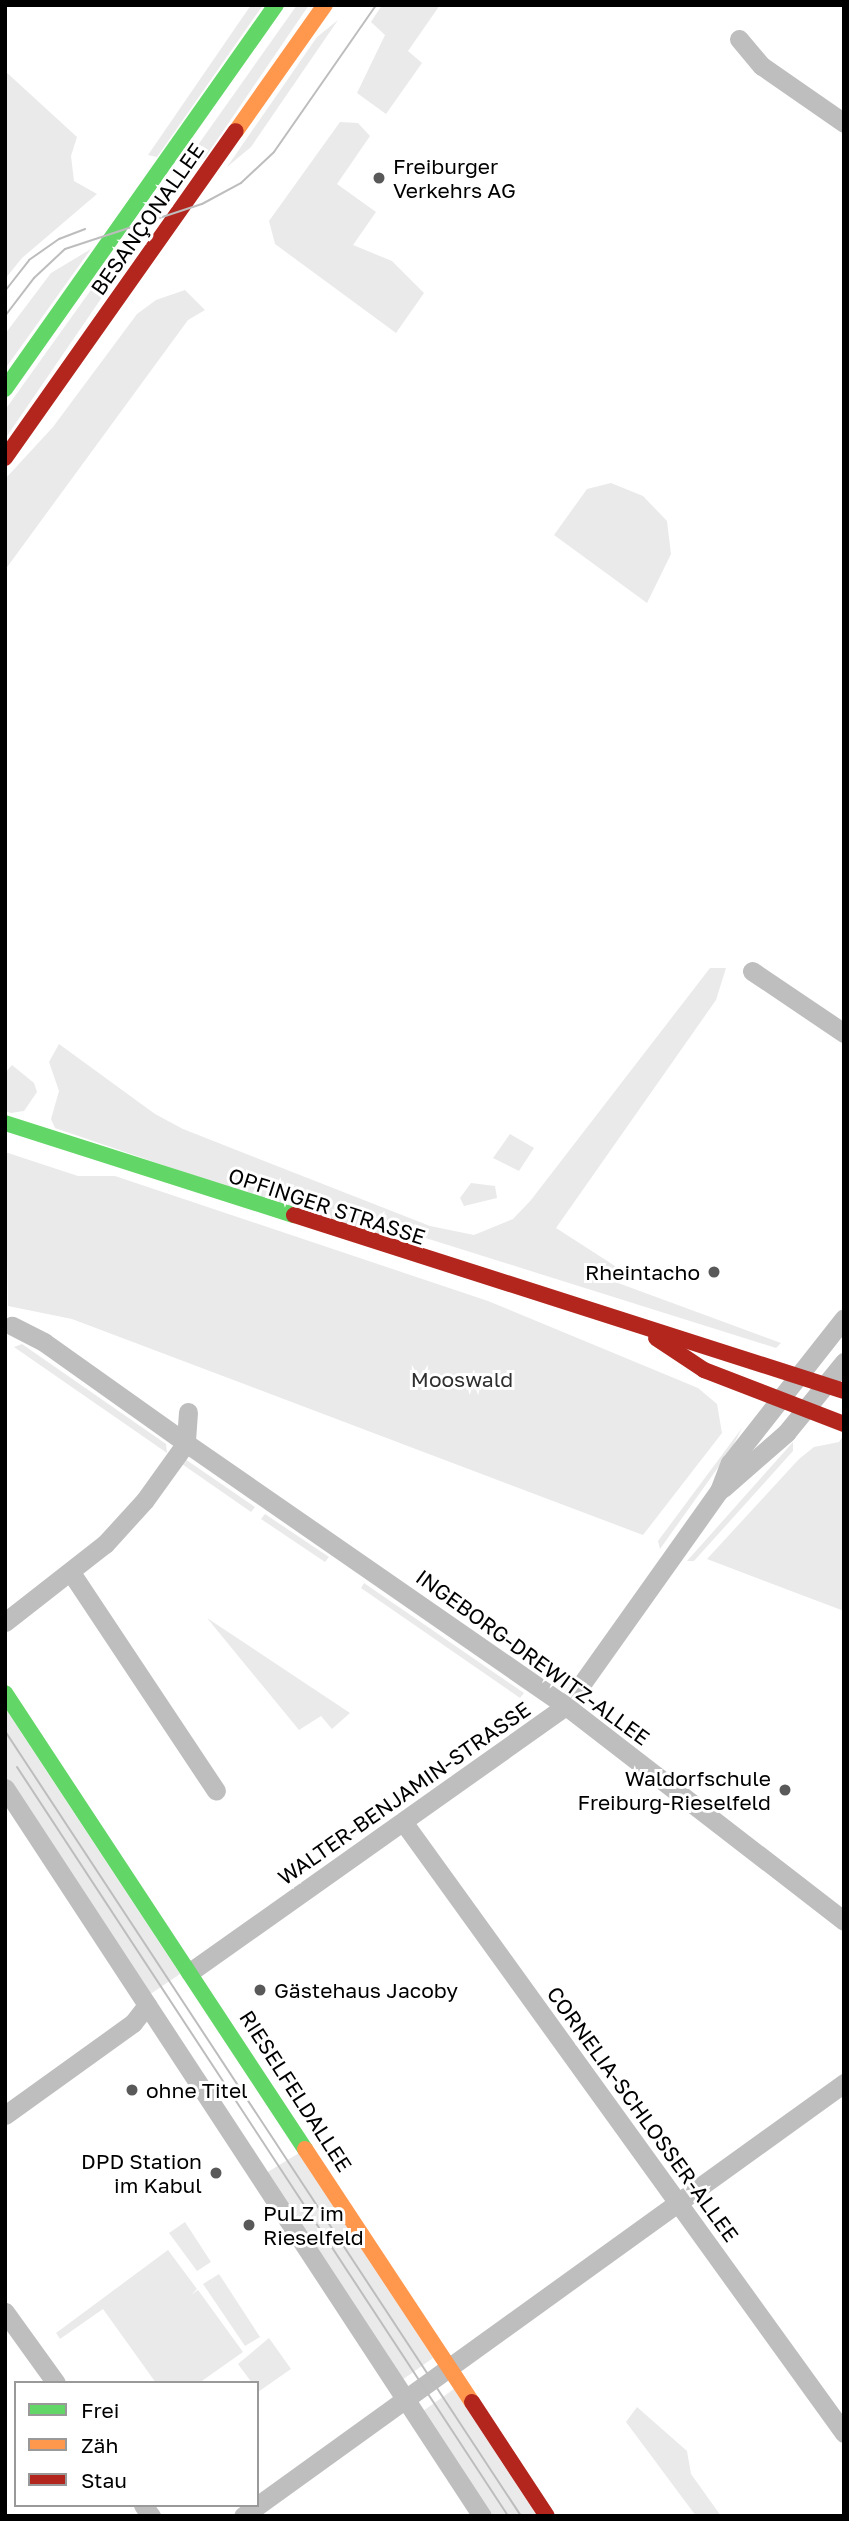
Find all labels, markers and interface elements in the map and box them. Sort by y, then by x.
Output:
street label: BESANÇONALLEE [85,138,209,300]
place label: Freiburger Verkehrs AG [393,153,516,203]
marker: Freiburger Verkehrs AG [371,170,387,186]
street label: OPFINGER STRASSE [225,1162,429,1250]
place label: Rheintacho [585,1259,700,1285]
marker: Rheintacho [706,1264,722,1280]
park label: Mooswald [411,1366,513,1392]
street label: INGEBORG-DREWITZ-ALLEE [411,1564,655,1750]
street label: WALTER-BENJAMIN-STRASSE [273,1696,535,1890]
place label: Waldorfschule Freiburg-Rieselfeld [577,1765,771,1815]
marker: Waldorfschule Freiburg-Rieselfeld [777,1782,793,1798]
place label: Gästehaus Jacoby [274,1977,458,2003]
street label: CORNELIA-SCHLOSSER-ALLEE [542,1981,744,2247]
marker: Gästehaus Jacoby [252,1982,268,1998]
street label: RIESELFELDALLEE [234,2006,358,2176]
place label: ohne Titel [146,2077,248,2103]
marker: ohne Titel [124,2082,140,2098]
place label: DPD Station im Kabul [81,2148,202,2198]
marker: DPD Station im Kabul [208,2165,224,2181]
place label: PuLZ im Rieselfeld [263,2200,364,2250]
marker: PuLZ im Rieselfeld [241,2217,257,2233]
legend [14,2381,259,2507]
text: Frei [81,2397,119,2423]
text: Zäh [81,2432,118,2458]
text: Stau [81,2467,127,2493]

